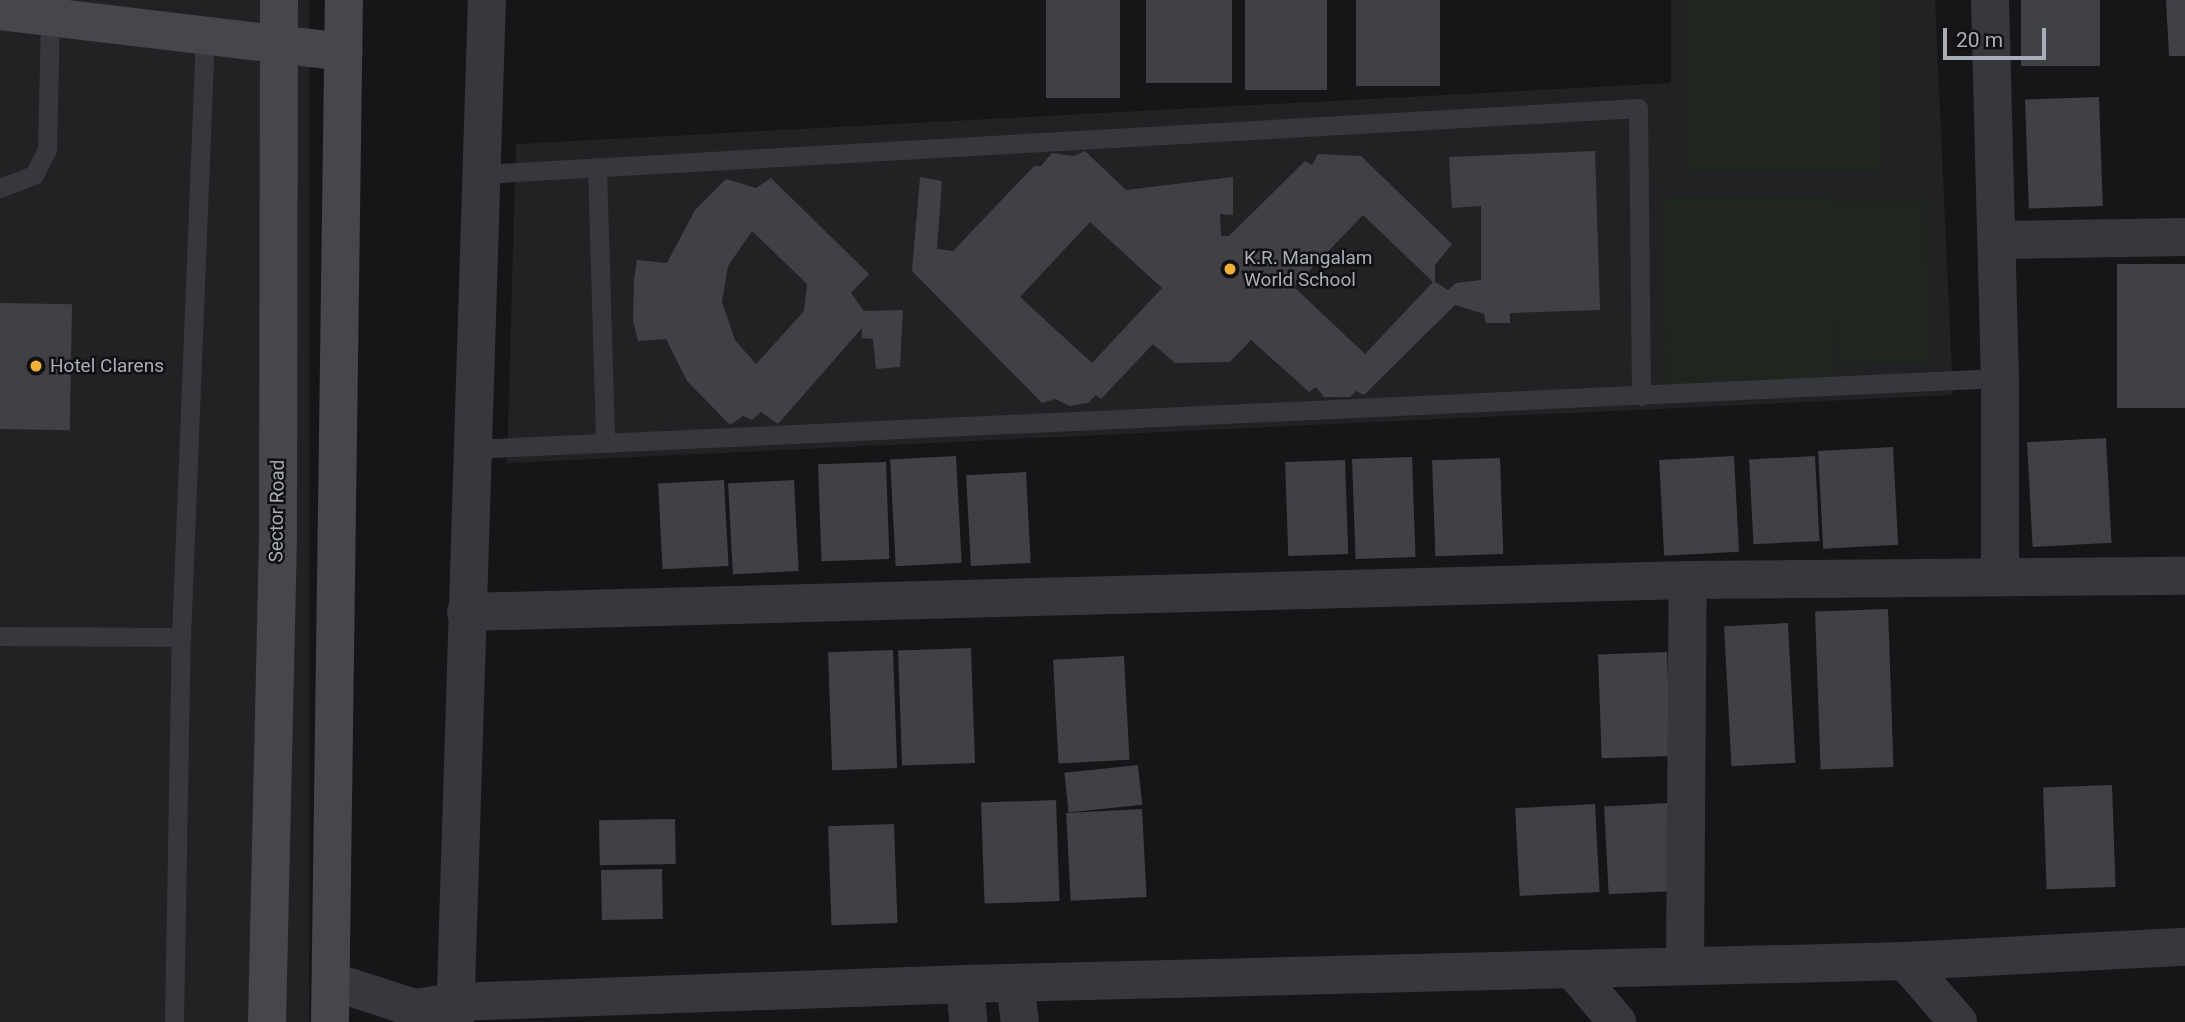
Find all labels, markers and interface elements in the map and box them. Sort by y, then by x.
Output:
scale bar [1947,14,2050,58]
text: 20 m [1956,28,2003,52]
place label: K.R. Mangalam World School [1244,247,1372,291]
marker: K.R. Mangalam World School [1222,261,1238,277]
place label: Hotel Clarens [50,355,164,377]
marker: Hotel Clarens [28,358,44,374]
street label: Sector Road [265,459,289,563]

